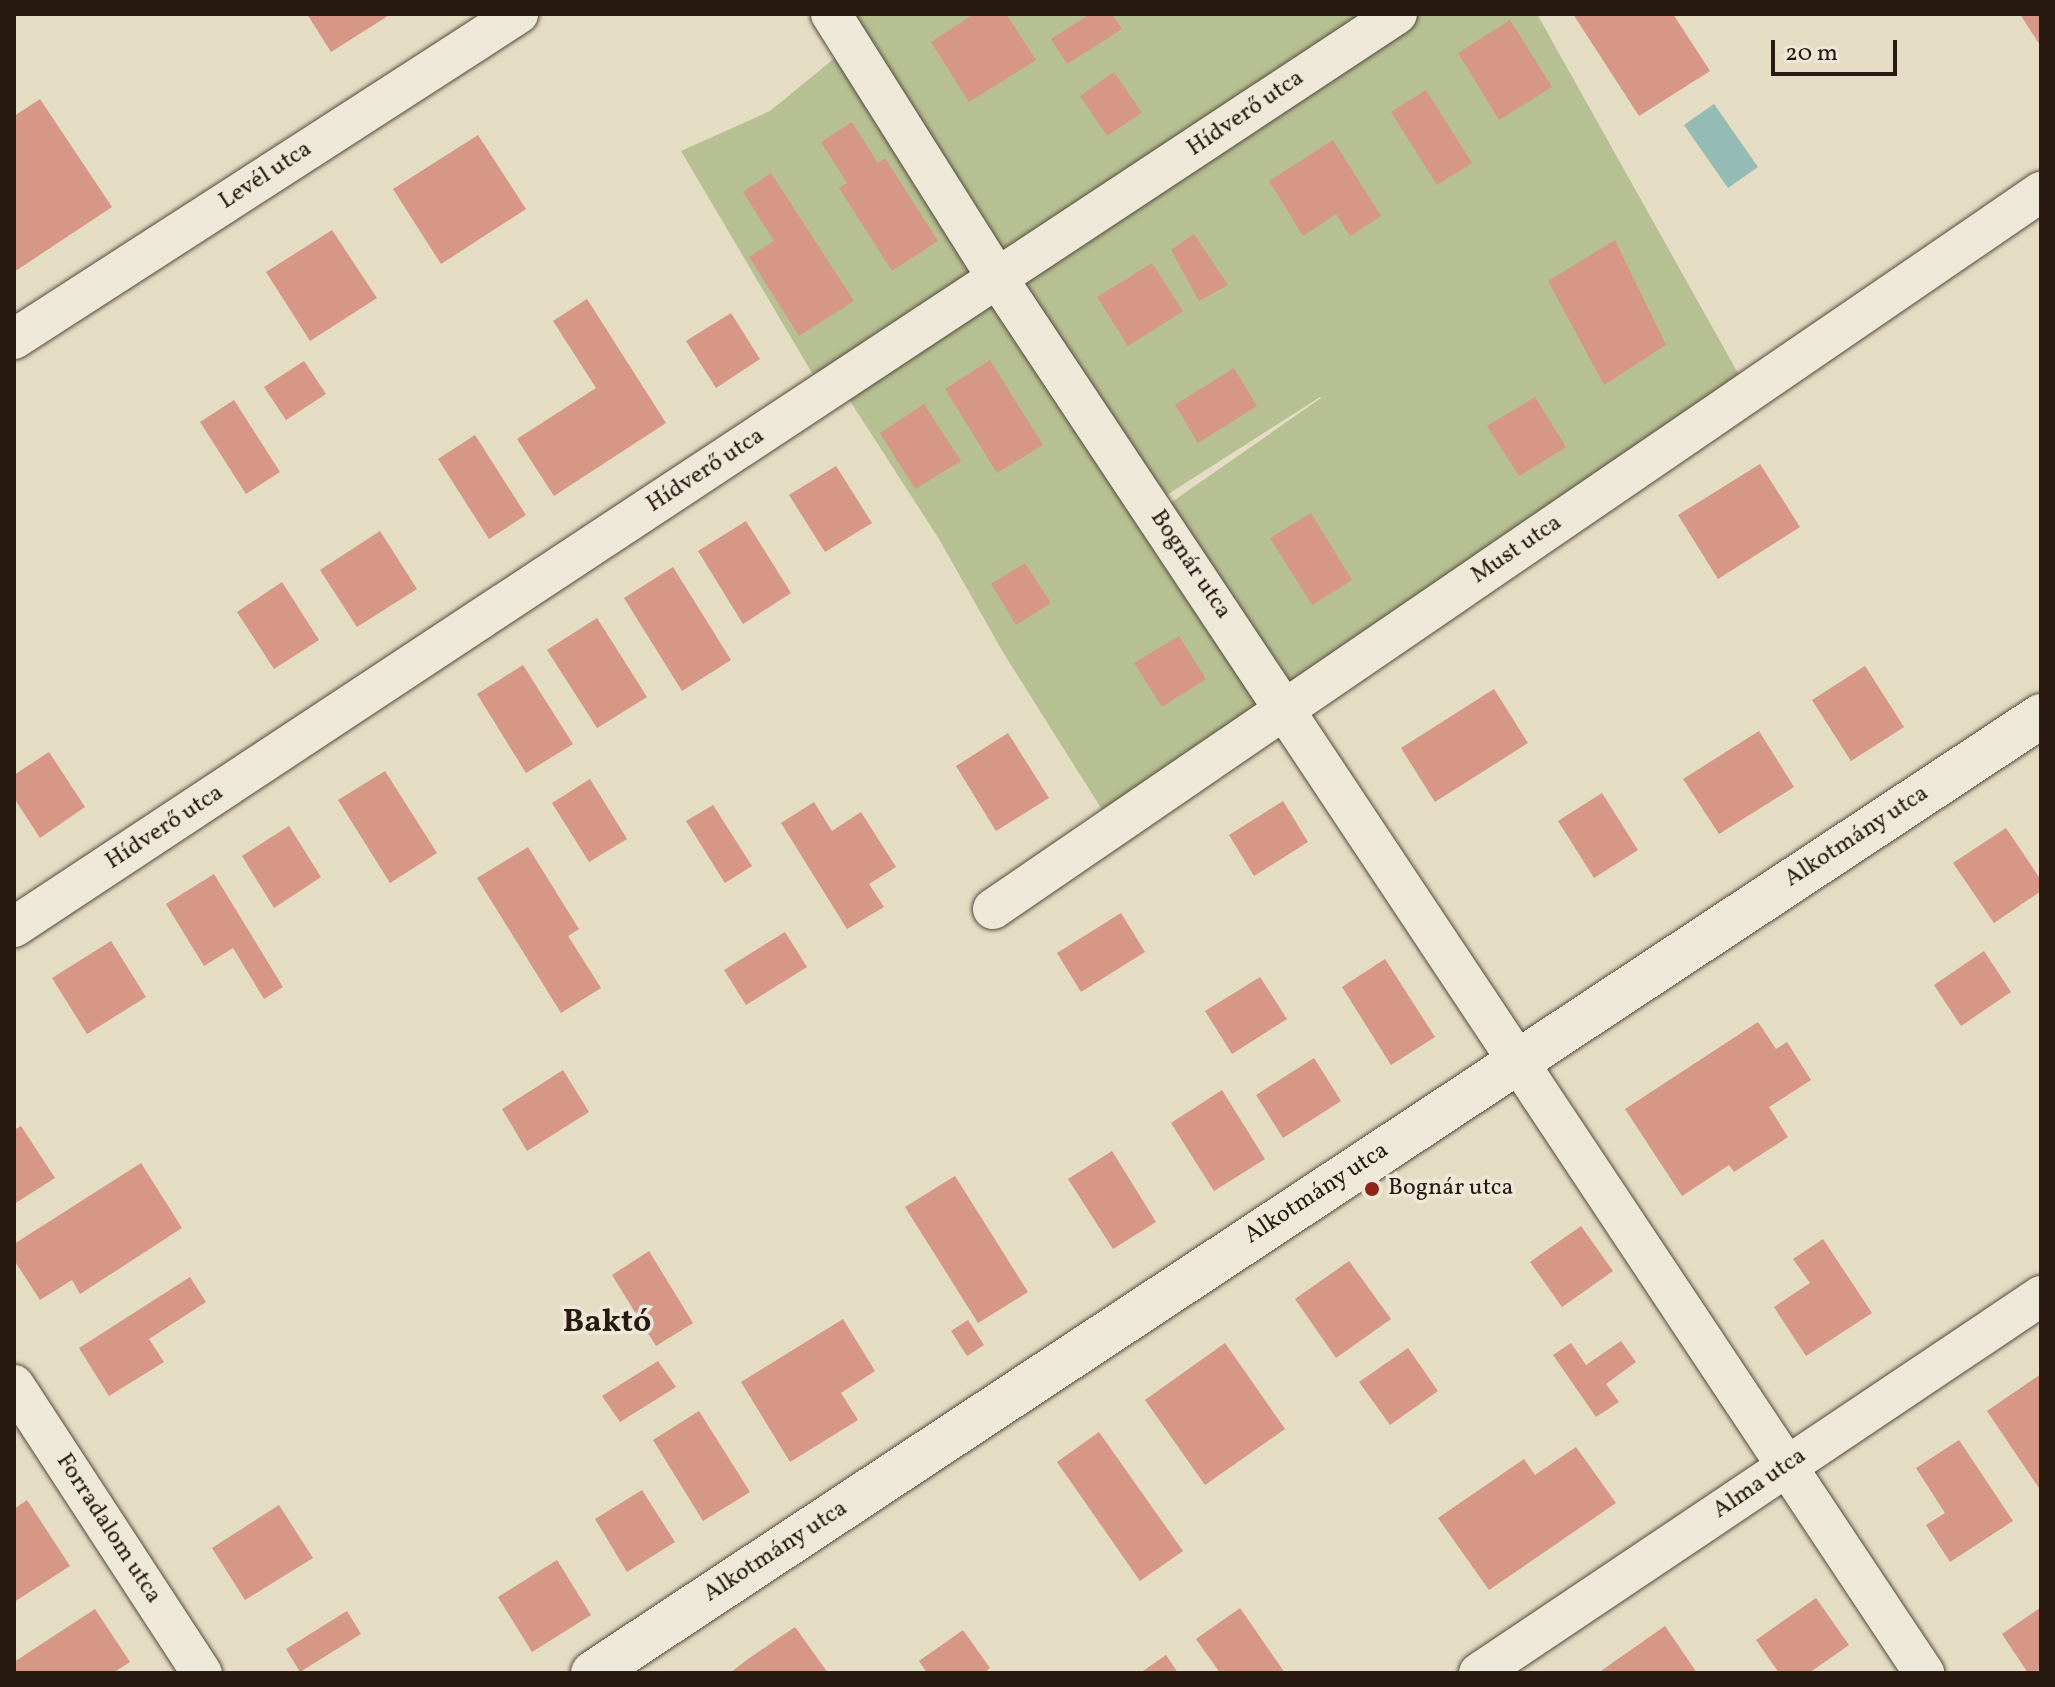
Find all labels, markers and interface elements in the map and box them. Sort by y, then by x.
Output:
scale bar [1775,24,1901,74]
text: 20 m [1785,37,1838,71]
street label: Hídverő utca [1182,64,1310,164]
street label: Levél utca [214,135,318,217]
street label: Hídverő utca [642,422,770,520]
street label: Bognár utca [1143,505,1237,625]
street label: Must utca [1466,509,1568,591]
street label: Hídverő utca [101,779,229,877]
street label: Alkotmány utca [1779,780,1935,894]
street label: Alkotmány utca [1239,1137,1395,1251]
place label: Bognár utca [1388,1175,1514,1203]
marker: Bognár utca [1363,1180,1381,1198]
district label: Baktó [563,1304,651,1342]
street label: Alma utca [1708,1442,1812,1526]
street label: Forradalom utca [49,1449,167,1609]
street label: Alkotmány utca [698,1495,854,1609]

